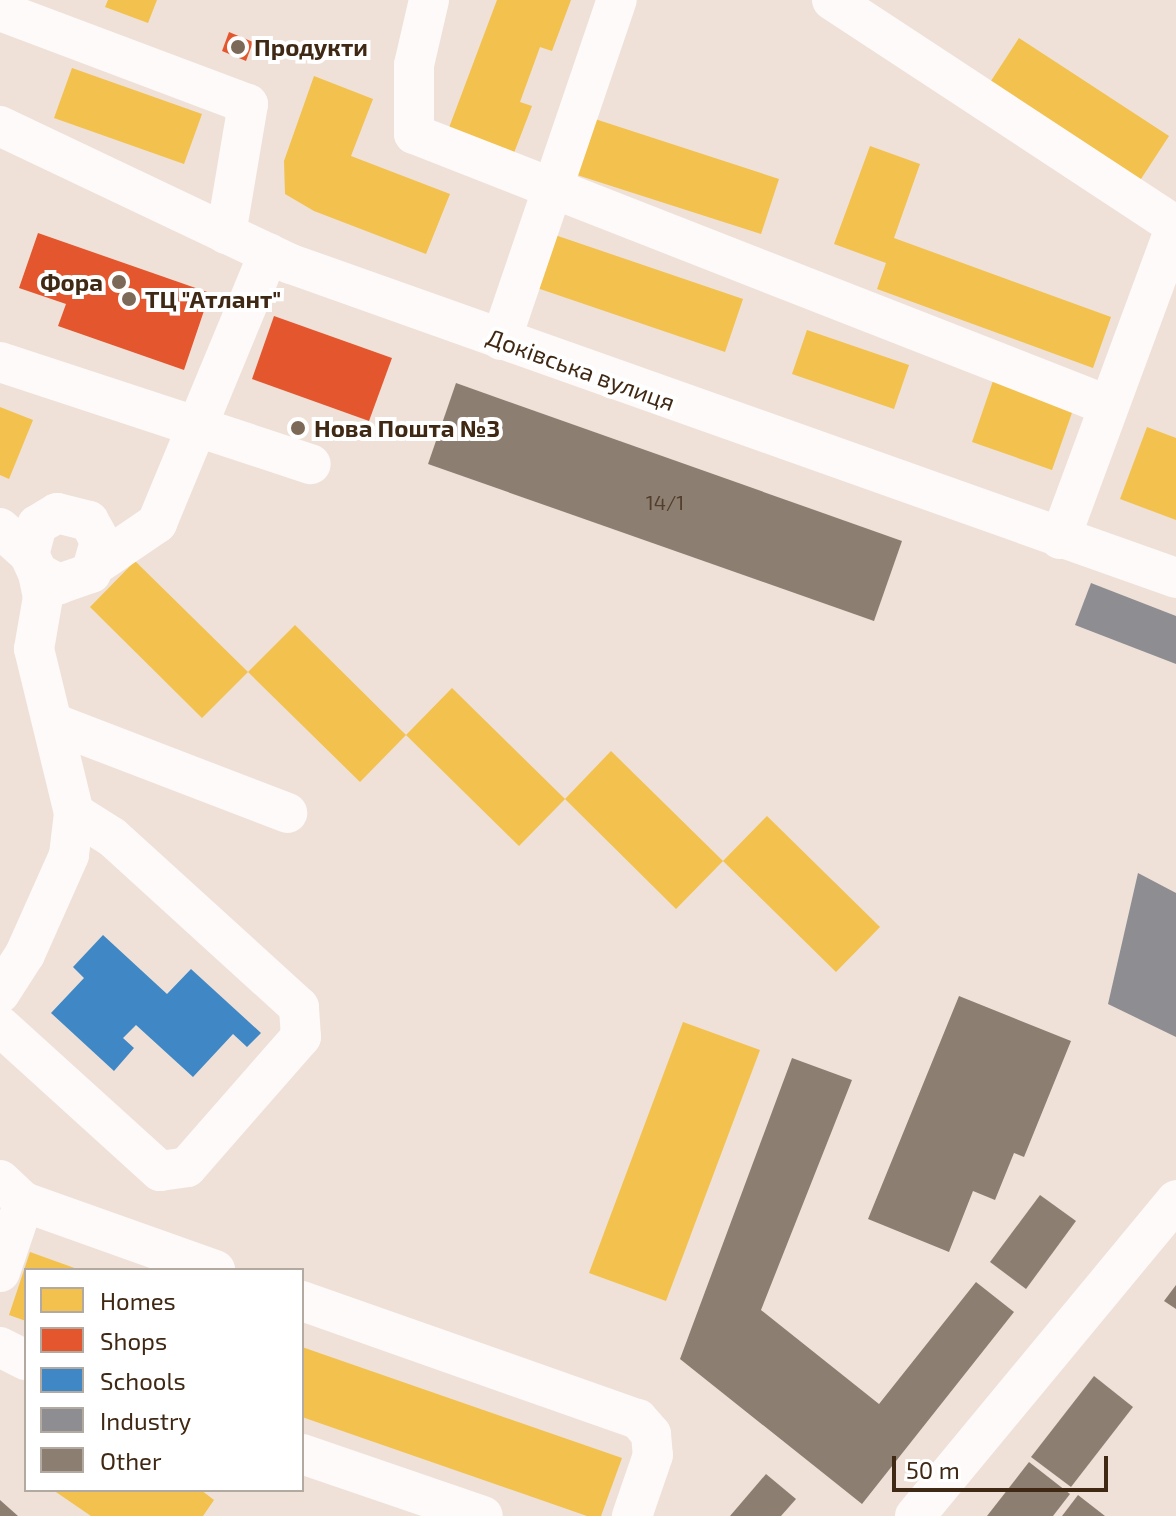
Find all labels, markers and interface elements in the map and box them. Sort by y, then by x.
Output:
place label: Продукти [254,33,368,61]
marker: Продукти [229,38,247,56]
place label: Фора [40,268,103,296]
marker: Фора [110,273,128,291]
place label: ТЦ "Атлант" [145,285,282,313]
marker: ТЦ "Атлант" [120,290,138,308]
street label: Доківська вулиця [483,322,679,416]
place label: Нова Пошта №3 [314,414,500,442]
marker: Нова Пошта №3 [289,419,307,437]
house number: 14/1 [646,490,684,514]
legend [24,1268,304,1492]
text: Homes [100,1286,176,1315]
text: Shops [100,1326,167,1355]
text: Schools [100,1366,186,1395]
text: Industry [100,1406,191,1435]
scale bar [896,1440,1112,1490]
text: Other [100,1446,162,1475]
text: 50 m [906,1455,960,1484]

